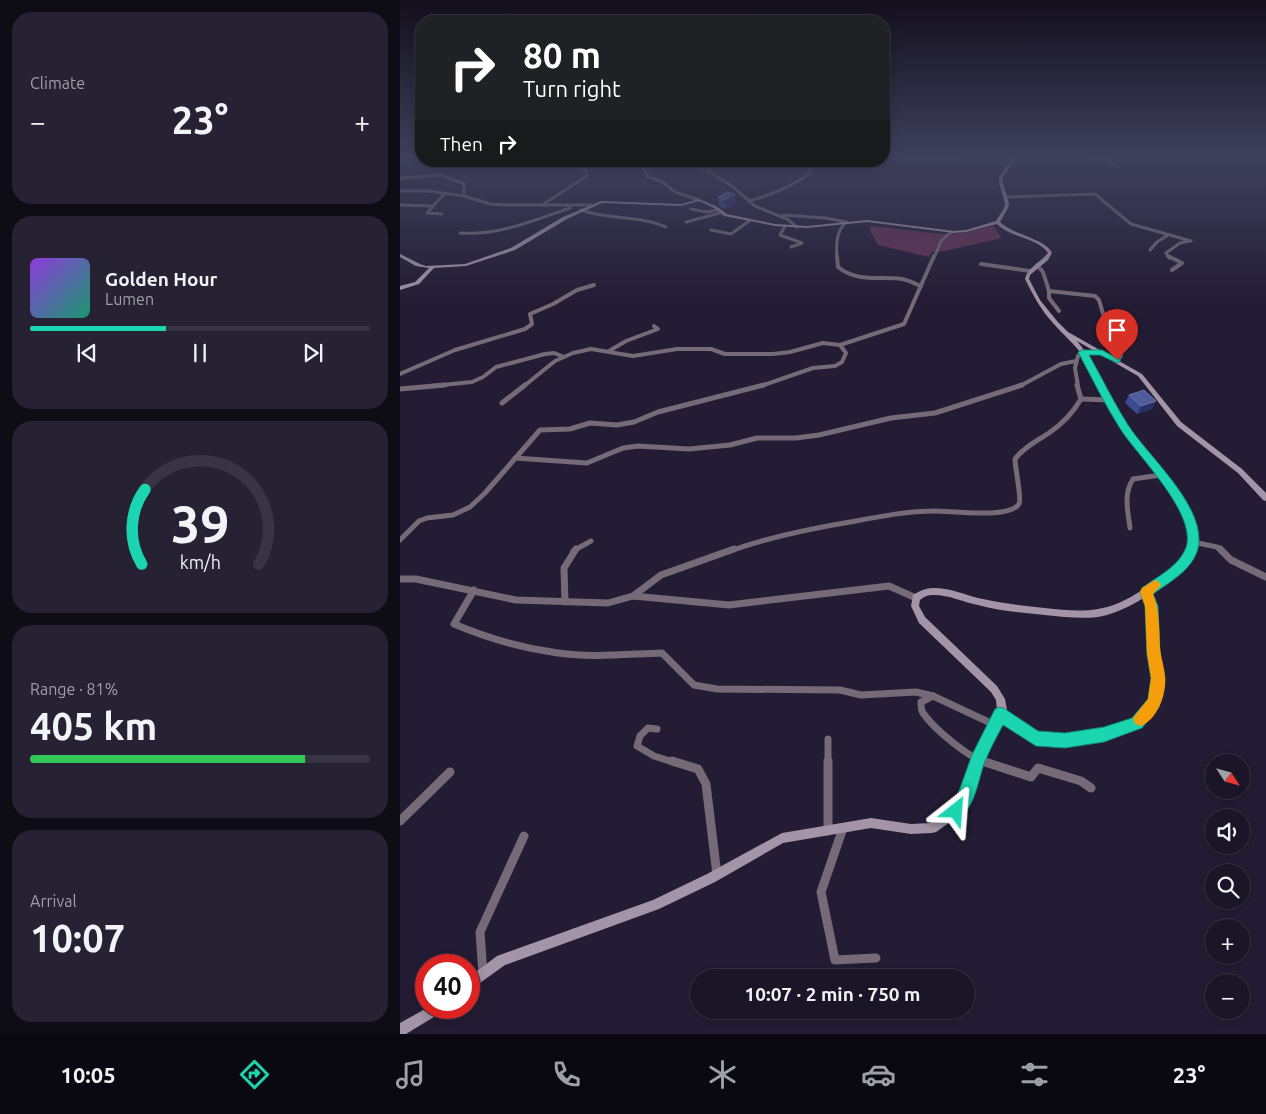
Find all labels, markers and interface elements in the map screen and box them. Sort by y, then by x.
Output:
icon: right [440,35,505,100]
text: 80 m [523,35,601,75]
text: Climate [30,74,85,92]
text: Turn right [523,76,621,101]
text: 23° [172,99,228,141]
text: − [30,106,46,137]
text: + [354,106,370,137]
icon: right [493,130,521,158]
text: Then [440,133,483,155]
text: Golden Hour [105,268,217,290]
text: Lumen [105,290,154,308]
pin [1096,309,1138,360]
icon: arrive [1103,316,1131,344]
icon: previous [73,339,101,367]
icon: pause [186,339,214,367]
icon: next [299,339,327,367]
text: 39 [171,495,229,553]
text: km/h [179,552,221,572]
text: Range · 81% [30,680,118,698]
text: 405 km [30,705,157,747]
north arrow [1205,754,1250,799]
map controls [1205,754,1250,1019]
position arrow [929,784,981,836]
button: sound [1205,809,1250,854]
button: search [1205,864,1250,909]
text: Arrival [30,892,77,910]
text: 10:07 [30,917,125,959]
button: + [1205,919,1250,964]
speed limit sign: 40 [415,954,480,1019]
button: − [1205,974,1250,1019]
text: 10:07 · 2 min · 750 m [745,983,920,1005]
icon: directions [237,1057,272,1092]
icon: music [393,1057,428,1092]
icon: phone [549,1057,584,1092]
icon: climate [705,1057,740,1092]
icon: car [861,1057,896,1092]
icon: filters [1017,1057,1052,1092]
text: 10:05 [61,1062,116,1087]
text: 23° [1173,1062,1205,1087]

